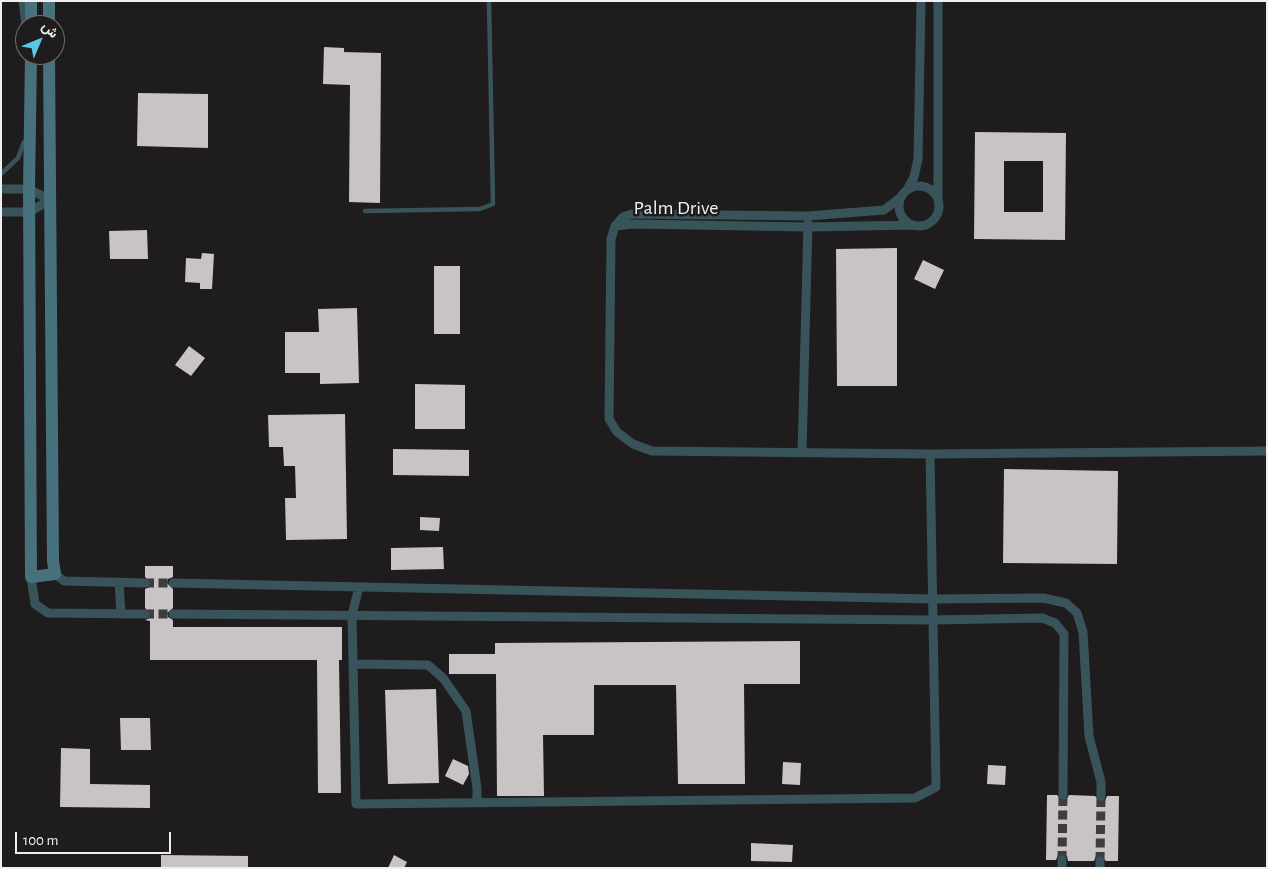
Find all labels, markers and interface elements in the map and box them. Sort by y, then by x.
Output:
north arrow [15,15,65,65]
text: ش [39,19,61,41]
street label: Palm Drive [634,196,718,220]
scale bar [18,822,174,854]
text: 100 m [23,833,58,848]

